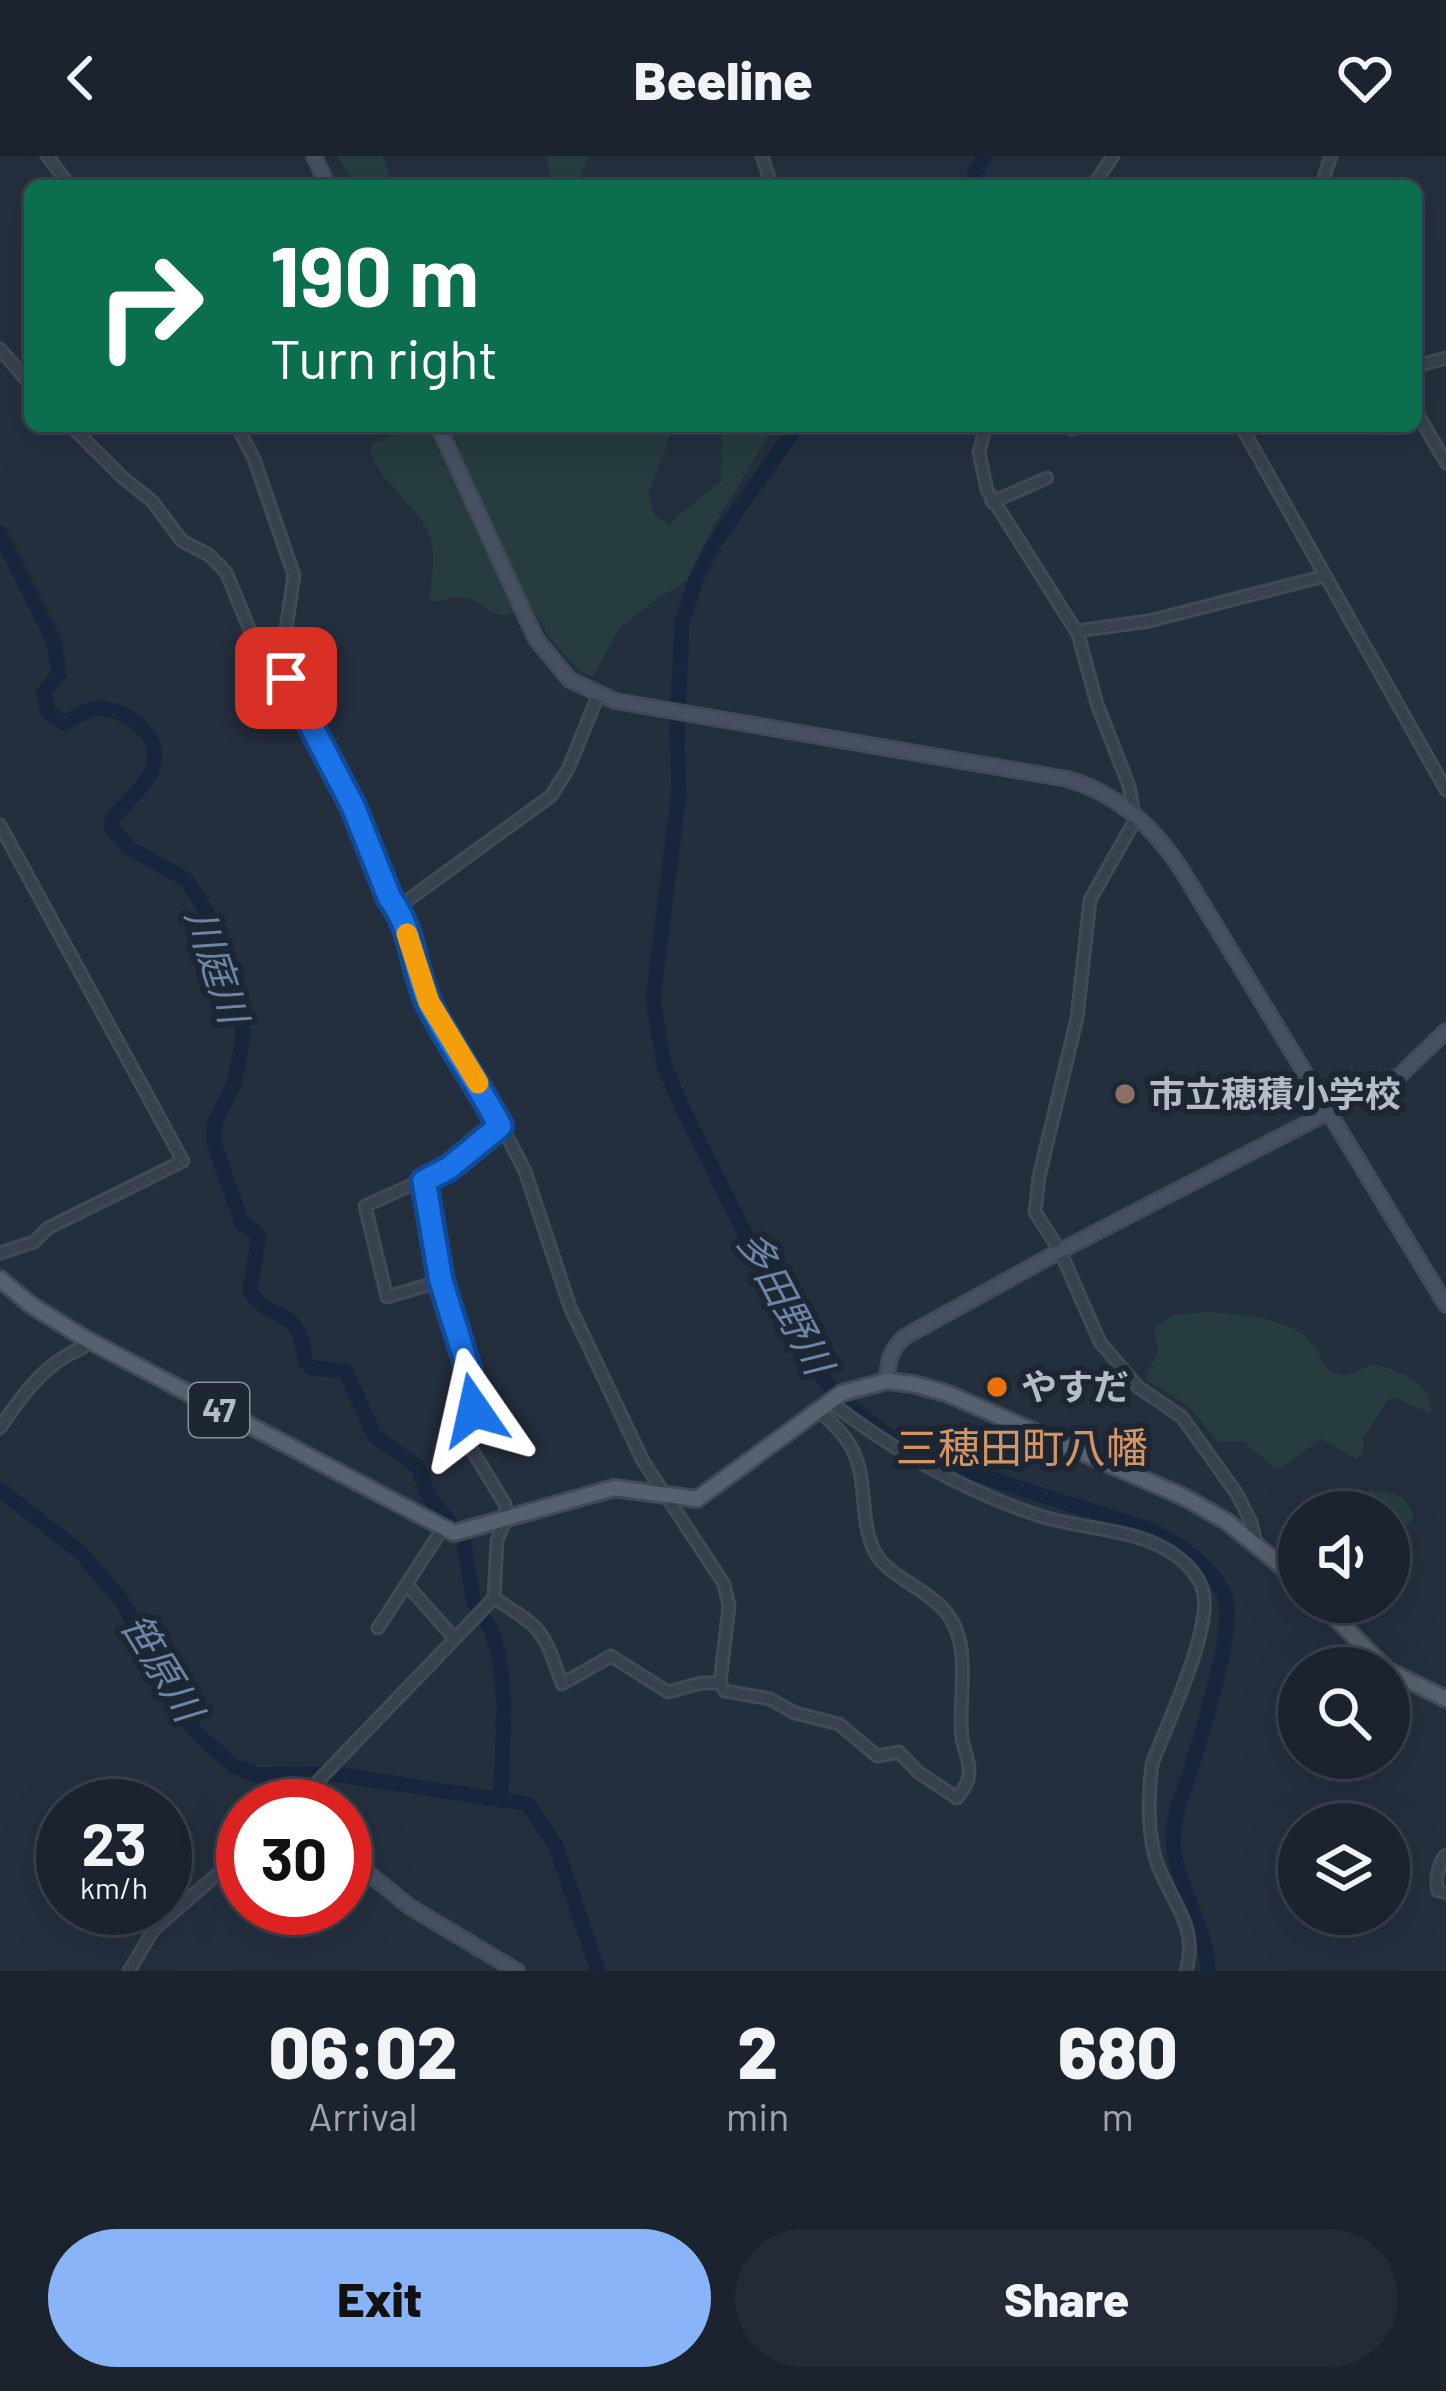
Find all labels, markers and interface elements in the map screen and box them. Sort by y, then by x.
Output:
icon: back [48,45,114,111]
icon: heart [1332,45,1398,111]
text: Beeline [633,46,813,111]
text: 190 m [270,223,479,324]
icon: right [72,228,228,384]
text: Turn right [270,325,498,390]
pin [235,627,337,729]
icon: arrive [253,645,319,711]
water label: 川庭川 [178,903,260,1032]
place label: 市立穂積小学校 [1149,1071,1401,1114]
marker: 市立穂積小学校 [1112,1081,1138,1107]
water label: 多田野川 [729,1221,846,1385]
position arrow [411,1347,537,1473]
place label: やすだ [1021,1364,1129,1407]
marker: やすだ [984,1374,1010,1400]
road number: 47 [189,1383,249,1437]
district label: 三穂田町八幡 [896,1421,1148,1471]
map controls [1278,1491,1410,1935]
button: sound [1278,1491,1410,1623]
water label: 笹原川 [113,1604,216,1732]
button: search [1278,1647,1410,1779]
speed limit sign: 30 [216,1779,372,1935]
button: layers [1278,1803,1410,1935]
text: 23 [81,1806,147,1878]
text: km/h [80,1869,148,1905]
text: 06:02 [268,2007,458,2093]
text: 2 [737,2007,778,2093]
text: 680 [1058,2007,1178,2093]
text: Arrival [309,2092,418,2139]
text: min [726,2092,789,2139]
text: m [1101,2092,1134,2139]
button: Exit [48,2229,711,2367]
button: Share [735,2229,1398,2367]

